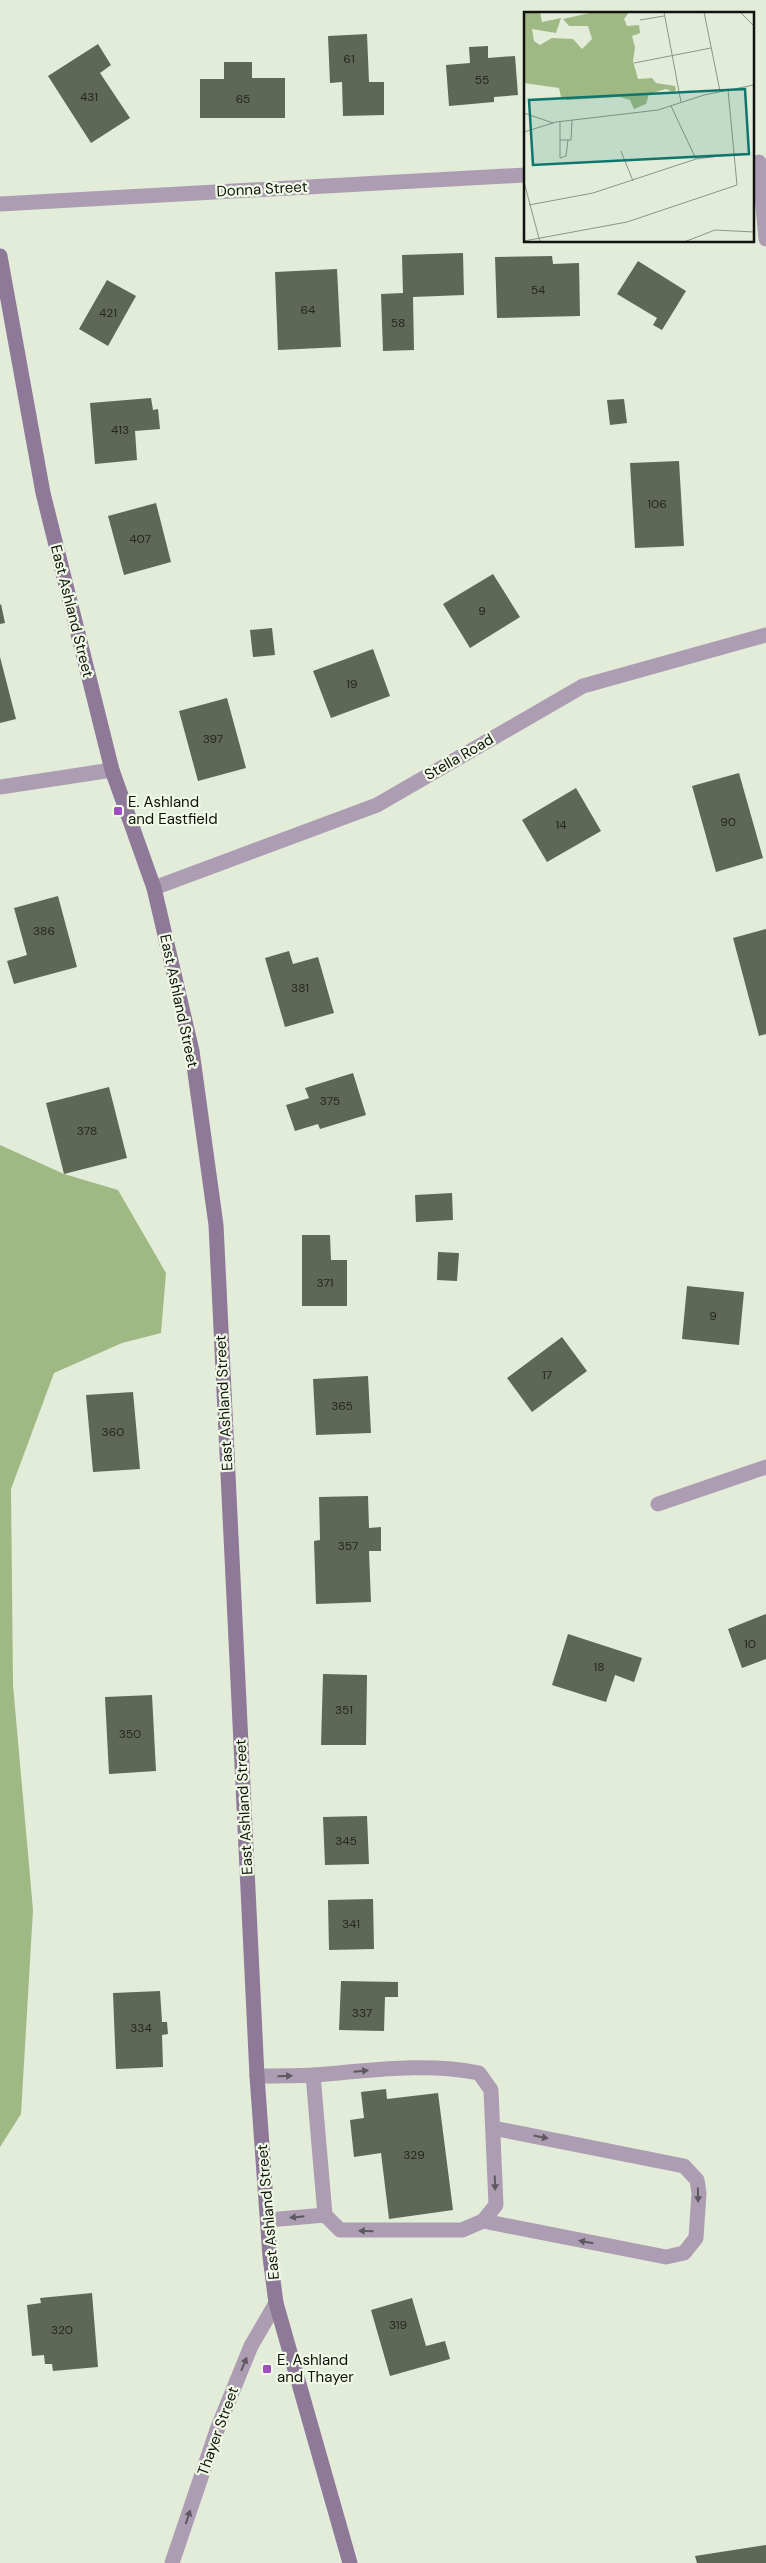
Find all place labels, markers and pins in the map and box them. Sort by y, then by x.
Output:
place label: E. Ashland and Eastfield [128,792,218,829]
marker: E. Ashland and Eastfield [112,805,124,817]
place label: E. Ashland and Thayer [277,2350,354,2387]
marker: E. Ashland and Thayer [261,2363,273,2375]

